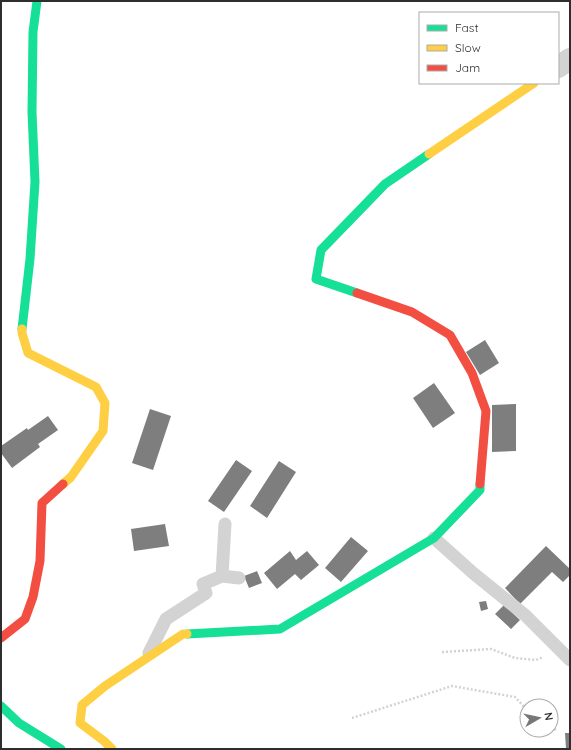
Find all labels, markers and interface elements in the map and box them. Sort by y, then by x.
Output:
legend [419,12,559,84]
text: Fast [455,20,479,35]
text: Slow [455,40,481,55]
text: Jam [455,60,480,75]
north arrow [519,698,559,738]
text: N [541,711,556,722]

